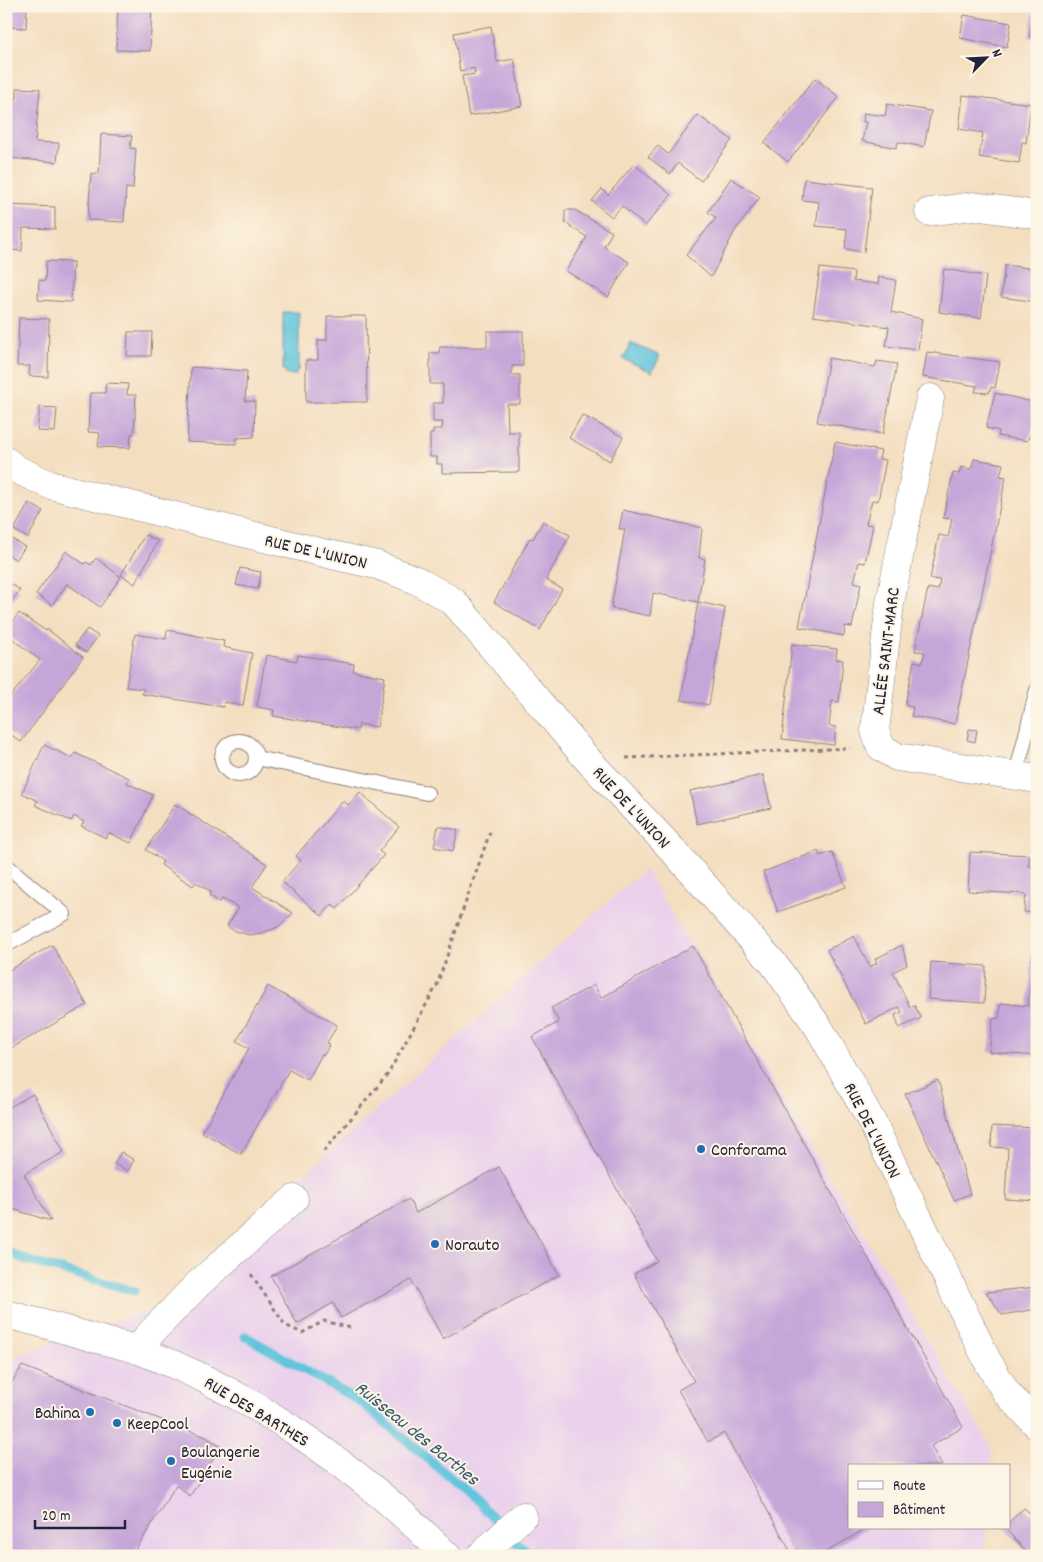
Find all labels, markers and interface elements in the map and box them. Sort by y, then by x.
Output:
north arrow [960,32,1010,82]
text: N [986,46,1007,61]
street label: RUE DE L'UNION [262,529,369,577]
street label: ALLÉE SAINT-MARC [867,586,908,717]
street label: RUE DE L'UNION [585,762,675,855]
street label: RUE DE L'UNION [836,1079,906,1183]
place label: Conforama [711,1139,787,1164]
marker: Conforama [695,1143,707,1155]
place label: Norauto [445,1234,499,1259]
marker: Norauto [429,1238,441,1250]
street label: RUE DES BARTHES [198,1372,313,1455]
water label: Ruisseau des Barthes [348,1376,485,1494]
place label: Bahina [35,1402,81,1427]
marker: Bahina [84,1406,96,1418]
place label: KeepCool [127,1413,189,1438]
marker: KeepCool [111,1417,123,1429]
place label: Boulangerie Eugénie [181,1441,260,1487]
marker: Boulangerie Eugénie [165,1455,177,1467]
legend [848,1464,1010,1530]
text: Route [893,1476,926,1498]
scale bar [35,1497,125,1529]
text: Bâtiment [893,1500,946,1522]
text: 20 m [42,1506,70,1528]

